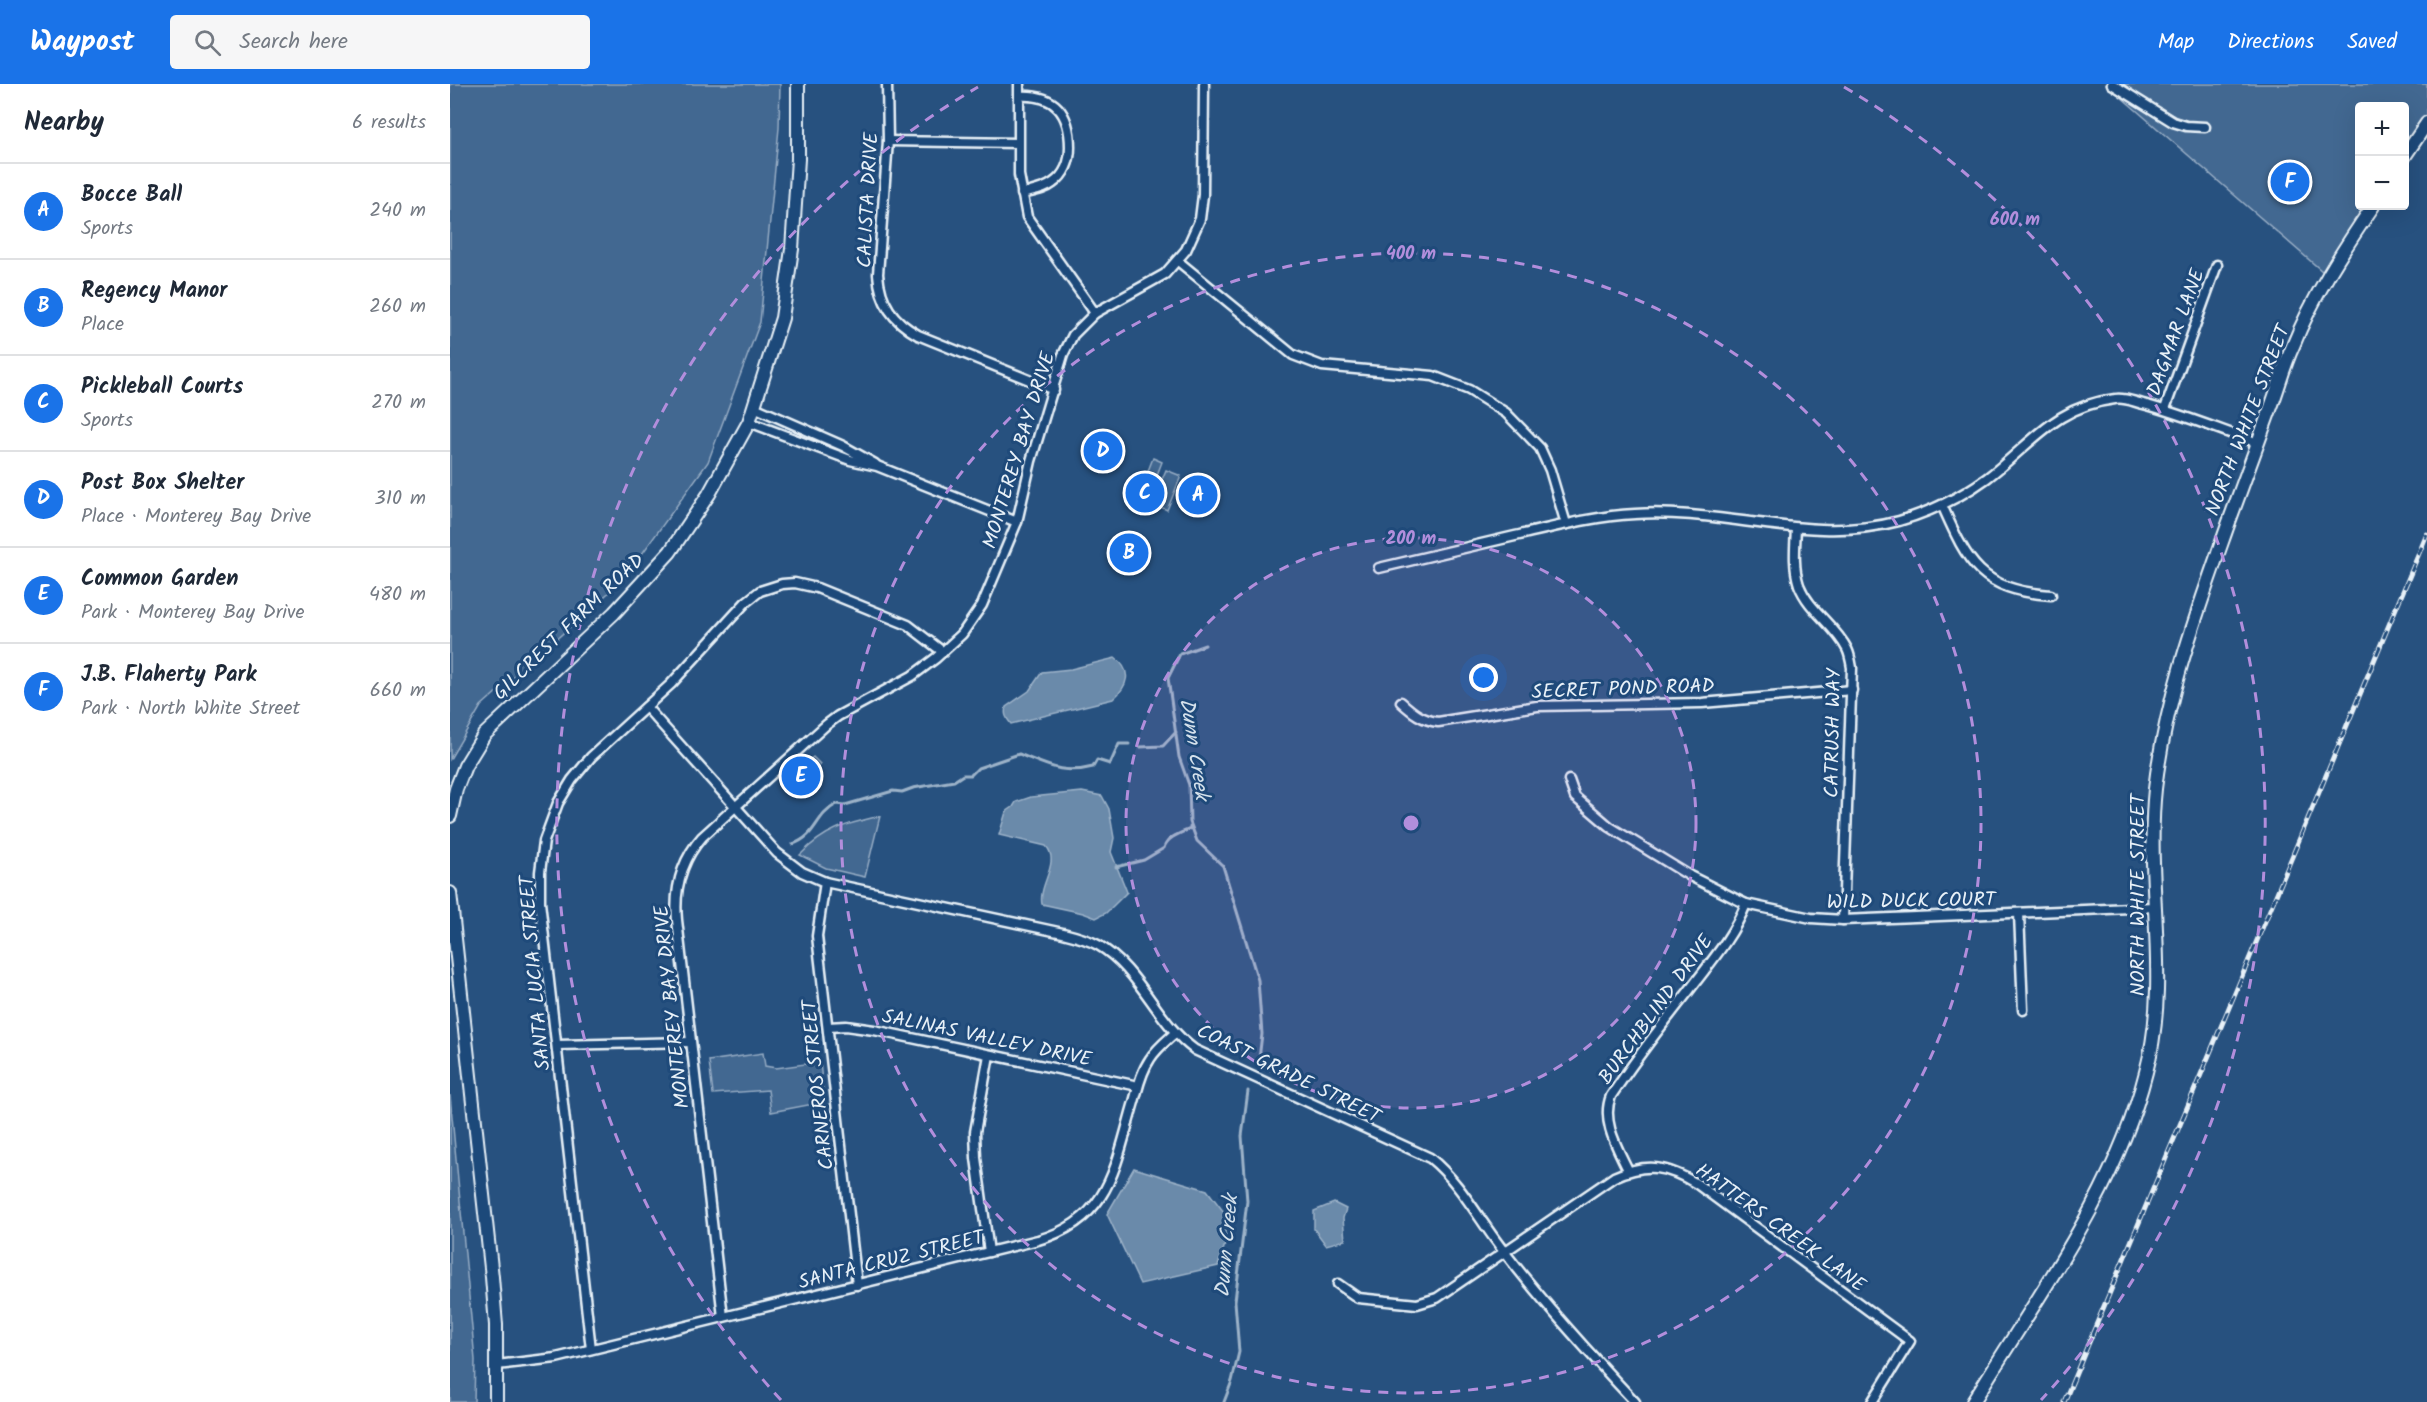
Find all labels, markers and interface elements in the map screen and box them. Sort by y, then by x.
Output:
search box [170,15,590,69]
text: Waypost [30,20,134,65]
text: Search here [239,25,348,60]
icon: search [191,26,224,59]
text: Map [2158,26,2194,59]
text: Directions [2227,26,2314,59]
text: Saved [2347,26,2397,59]
text: Nearby [24,102,104,144]
map controls [2355,102,2409,210]
button: + [2355,102,2409,156]
text: 6 results [352,107,426,139]
street label: CALISTA DRIVE [849,130,889,269]
button: − [2355,156,2409,210]
pin: F [2270,160,2310,204]
text: Bocce Ball [81,178,182,213]
text: A [37,195,50,227]
text: 240 m [369,195,426,227]
text: 600 m [1990,206,2040,235]
text: Sports [81,213,133,245]
text: 400 m [1386,240,1436,269]
street label: DAGMAR LANE [2139,263,2215,401]
text: Regency Manor [81,274,227,309]
text: B [37,291,50,323]
text: 260 m [369,291,426,323]
text: Place [81,309,124,341]
street label: NORTH WHITE STREET [2198,318,2301,521]
street label: MONTEREY BAY DRIVE [975,347,1065,553]
text: Pickleball Courts [81,370,243,405]
text: C [37,387,50,419]
text: 270 m [371,387,426,419]
text: Sports [81,405,133,437]
pin: D [1084,428,1122,473]
text: Post Box Shelter [81,466,244,501]
pin: C [1126,470,1164,516]
pin: A [1178,472,1218,518]
text: D [37,483,50,515]
text: 310 m [374,483,426,515]
text: Place · Monterey Bay Drive [81,501,311,533]
text: 200 m [1386,525,1437,554]
pin: B [1110,530,1148,576]
street label: GILCREST FARM ROAD [486,546,653,709]
text: Common Garden [81,562,238,597]
text: E [38,579,49,611]
text: 480 m [369,579,426,611]
text: Park · Monterey Bay Drive [81,597,305,629]
text: J.B. Flaherty Park [81,658,256,693]
your location [1469,663,1498,692]
street label: CATRUSH WAY [1817,666,1851,798]
street label: SECRET POND ROAD [1531,671,1715,709]
text: F [38,675,49,707]
text: 660 m [370,675,426,707]
text: Park · North White Street [81,693,300,725]
water label: Dunn Creek [1169,696,1218,806]
pin: E [782,754,820,798]
street label: NORTH WHITE STREET [2123,792,2155,996]
centre of rings [1401,813,1421,833]
street label: SANTA LUCIA STREET [511,872,560,1072]
street label: WILD DUCK COURT [1826,884,1998,919]
street label: MONTEREY BAY DRIVE [646,902,700,1110]
street label: BURCHBLIND DRIVE [1591,927,1723,1092]
street label: CARNEROS STREET [794,996,844,1171]
street label: SALINAS VALLEY DRIVE [879,1001,1095,1077]
street label: COAST GRADE STREET [1191,1016,1388,1134]
street label: HATTERS CREEK LANE [1688,1156,1873,1302]
water label: Dunn Creek [1207,1190,1249,1299]
street label: SANTA CRUZ STREET [795,1222,990,1299]

